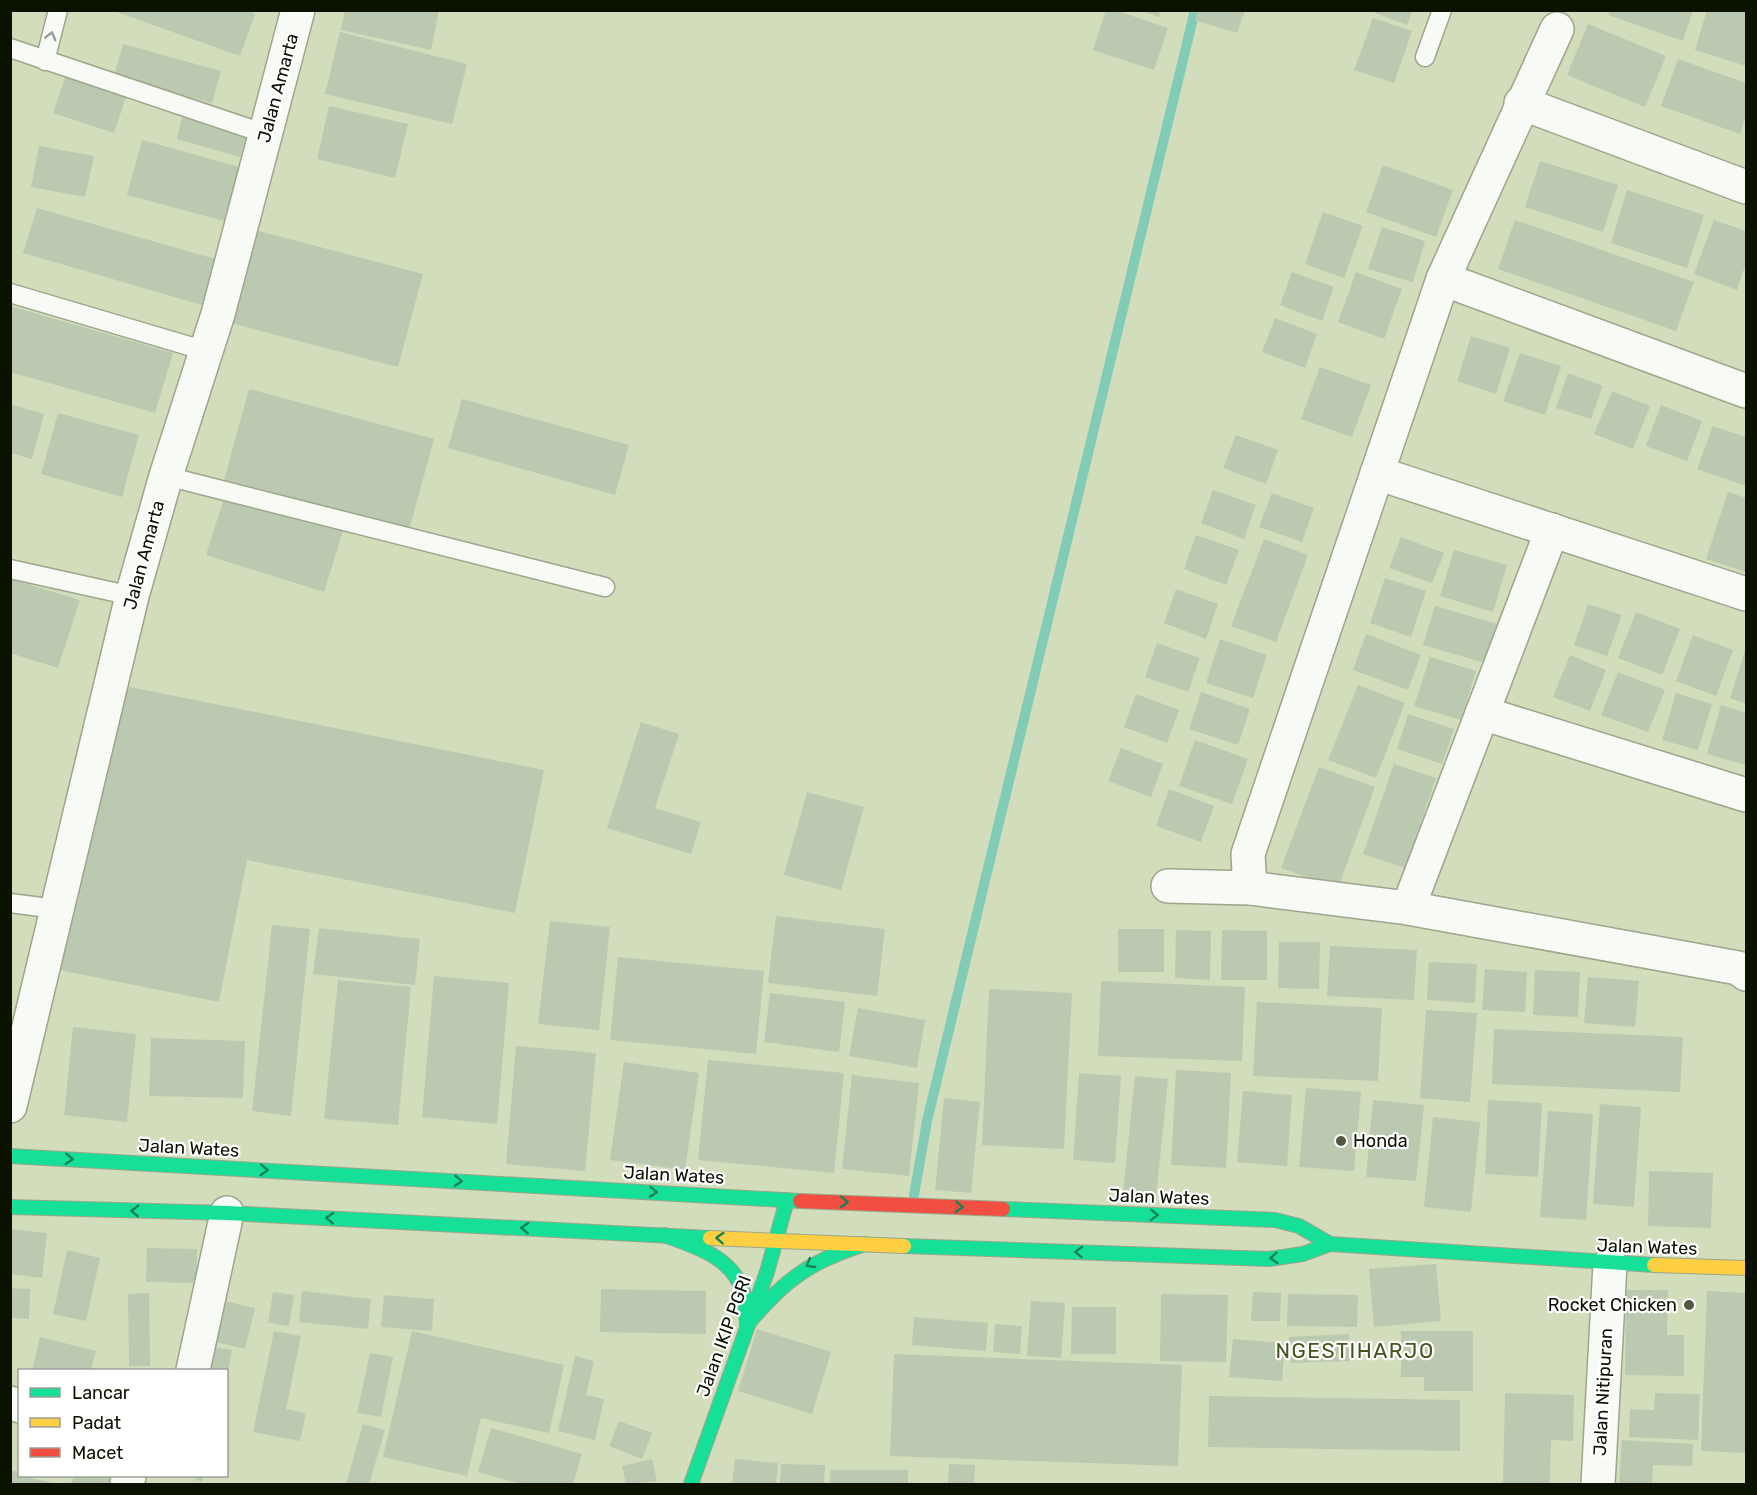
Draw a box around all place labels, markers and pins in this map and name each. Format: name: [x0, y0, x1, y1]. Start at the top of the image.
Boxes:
place label: Honda: [1353, 1130, 1408, 1152]
marker: Honda: [1334, 1134, 1348, 1148]
place label: Rocket Chicken: [1548, 1294, 1677, 1316]
marker: Rocket Chicken: [1682, 1298, 1696, 1312]

